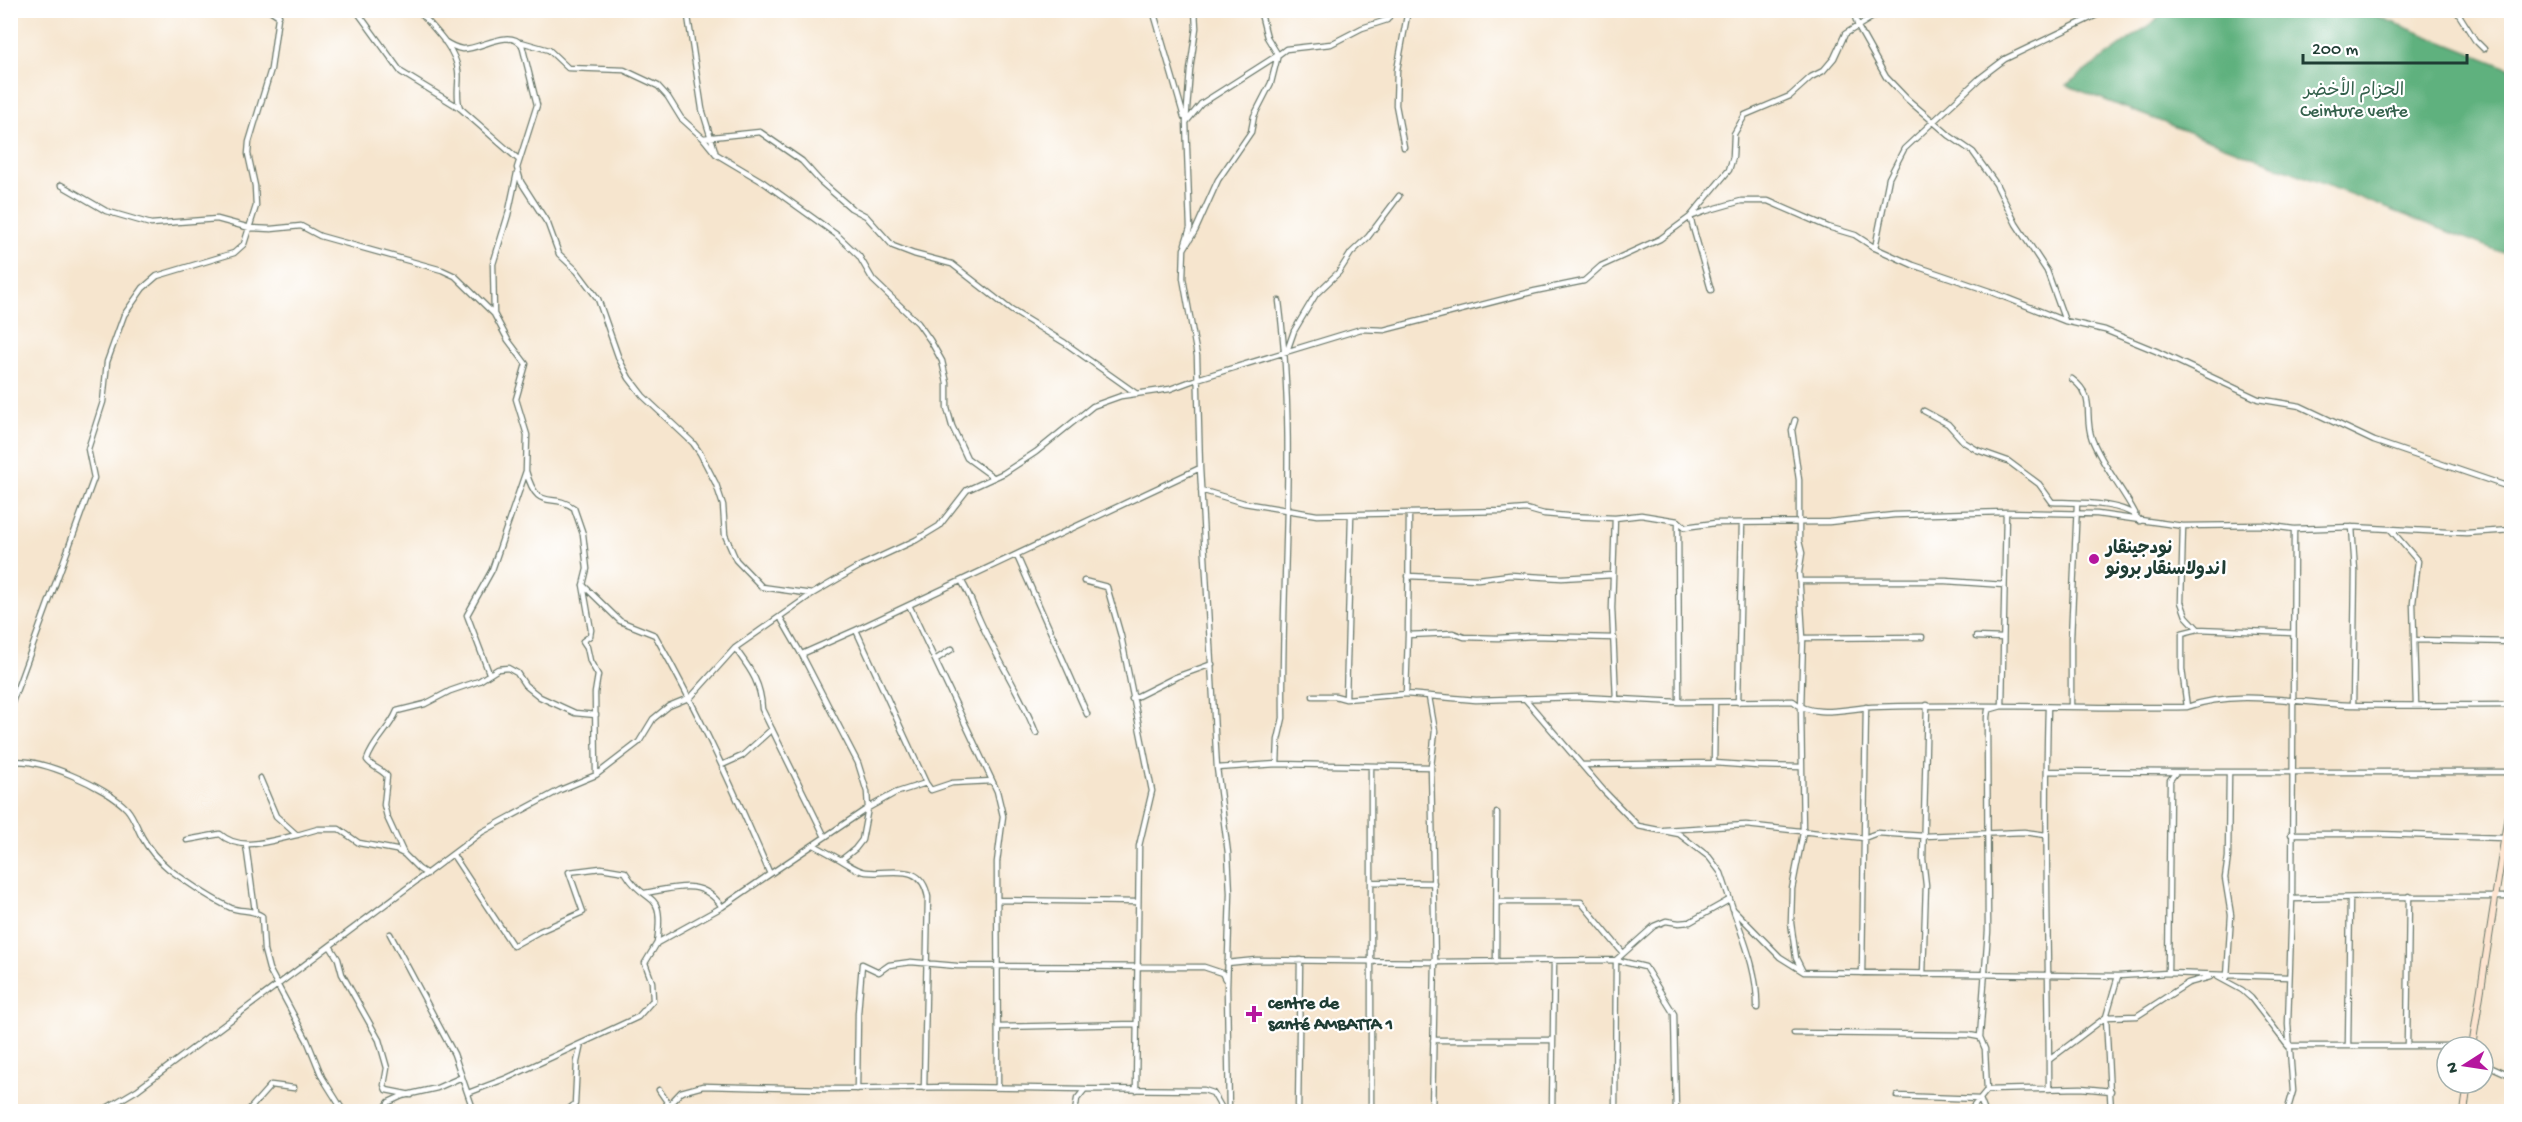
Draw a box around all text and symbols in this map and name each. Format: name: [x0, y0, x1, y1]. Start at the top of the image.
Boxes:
scale bar: [2303, 27, 2466, 65]
text: 200 m: [2312, 40, 2359, 61]
park label: الحزام الأخضر Ceinture verte: [2300, 77, 2408, 123]
place label: نودجينقار اندولاسنقار برونو: [2104, 539, 2226, 581]
marker: نودجينقار اندولاسنقار برونو: [2087, 552, 2101, 566]
place label: centre de santé AMBATTA 1: [1268, 994, 1393, 1036]
marker: centre de santé AMBATTA 1: [1245, 1005, 1263, 1023]
north arrow: [2435, 1035, 2495, 1095]
text: N: [2443, 1060, 2464, 1074]

